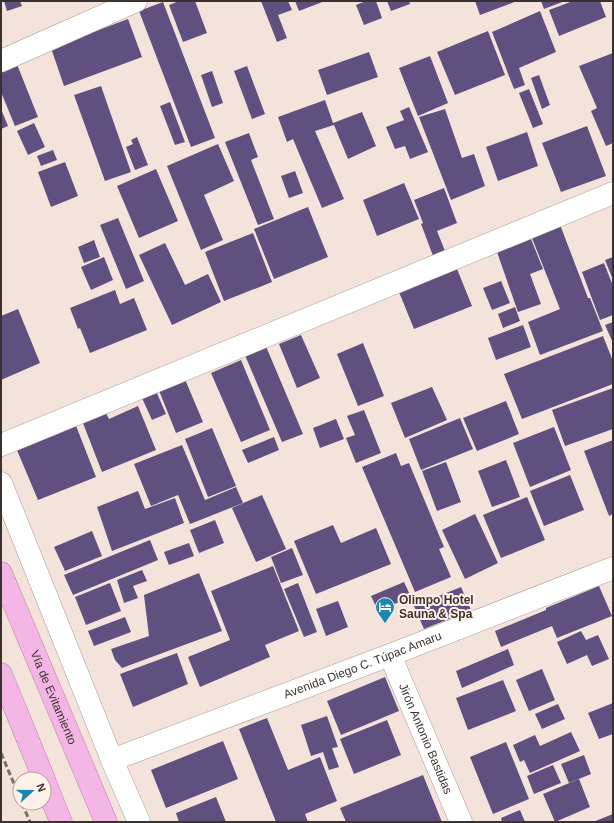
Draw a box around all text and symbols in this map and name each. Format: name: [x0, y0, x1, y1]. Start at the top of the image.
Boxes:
place label: Olimpo Hotel Sauna & Spa: [399, 593, 474, 621]
hotel icon: Olimpo Hotel Sauna & Spa: [374, 596, 396, 624]
street label: Avenida Diego C. Túpac Amaru: [282, 629, 444, 702]
street label: Vía de Evitamiento: [27, 648, 80, 747]
street label: Jirón Antonio Bastidas: [396, 681, 455, 796]
north arrow: [12, 771, 52, 811]
text: N: [34, 782, 48, 793]

